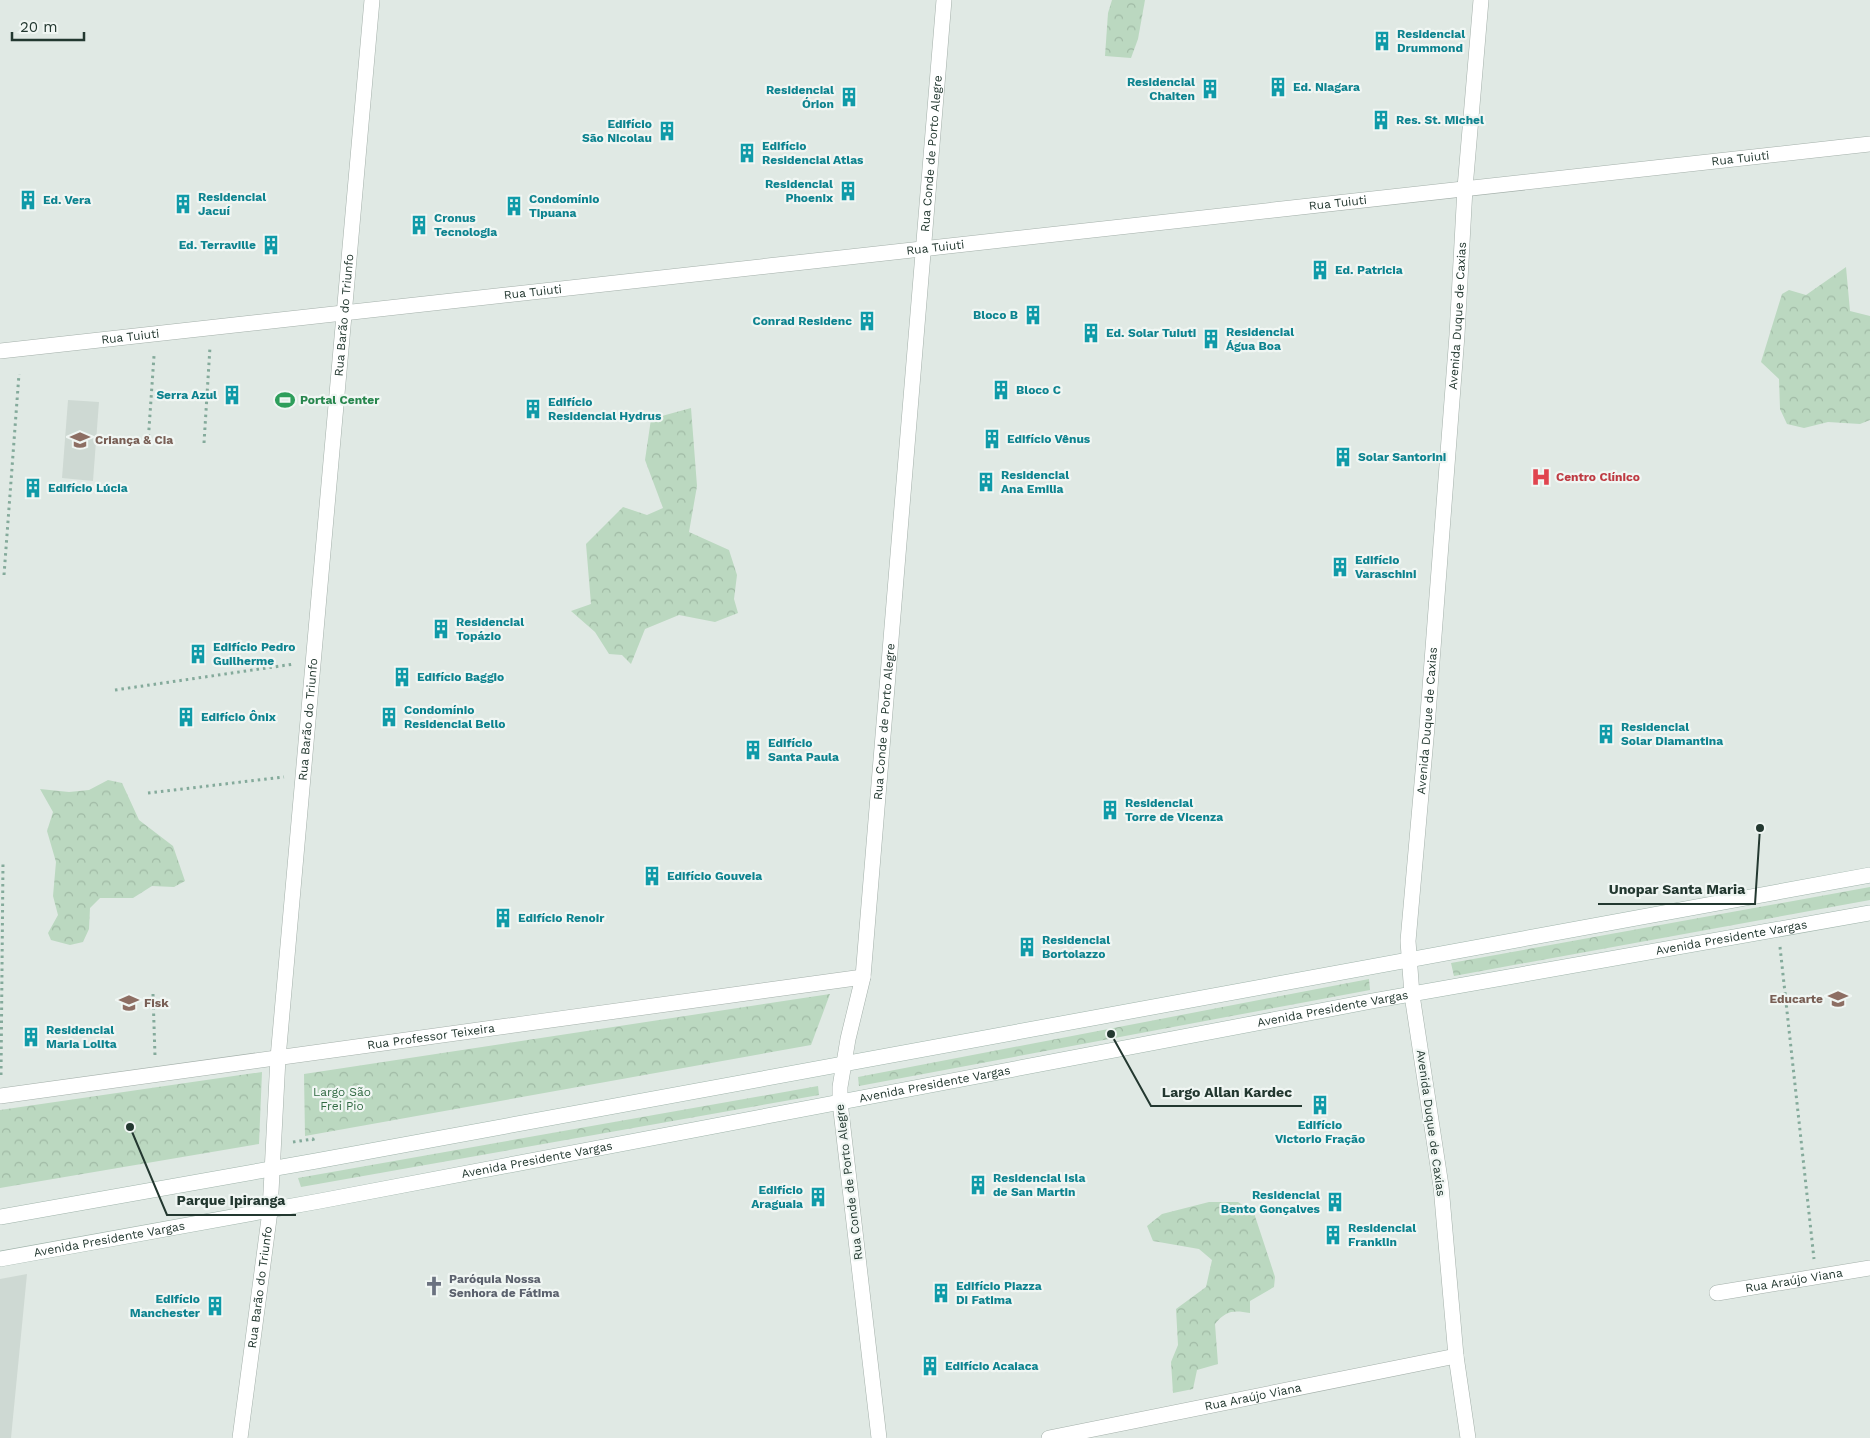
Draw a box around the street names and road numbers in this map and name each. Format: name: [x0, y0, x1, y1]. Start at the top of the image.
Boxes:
street label: Rua Conde de Porto Alegre: [918, 75, 945, 232]
street label: Rua Tuiuti: [1711, 148, 1770, 169]
street label: Rua Tuiuti: [1308, 193, 1368, 213]
street label: Rua Tuiuti: [906, 237, 965, 258]
street label: Avenida Duque de Caxias: [1446, 242, 1469, 390]
street label: Rua Barão do Triunfo: [332, 253, 356, 377]
street label: Rua Tuiuti: [503, 282, 562, 302]
street label: Rua Tuiuti: [100, 326, 160, 347]
street label: Rua Conde de Porto Alegre: [871, 643, 898, 801]
street label: Avenida Duque de Caxias: [1414, 646, 1440, 795]
street label: Rua Barão do Triunfo: [296, 658, 320, 781]
street label: Avenida Presidente Vargas: [1655, 917, 1808, 958]
street label: Avenida Presidente Vargas: [1256, 988, 1409, 1030]
street label: Rua Professor Teixeira: [366, 1021, 496, 1052]
street label: Avenida Duque de Caxias: [1414, 1049, 1448, 1197]
street label: Avenida Presidente Vargas: [858, 1063, 1011, 1105]
street label: Rua Conde de Porto Alegre: [832, 1103, 866, 1261]
street label: Avenida Presidente Vargas: [460, 1139, 614, 1181]
street label: Avenida Presidente Vargas: [32, 1219, 186, 1260]
street label: Rua Barão do Triunfo: [245, 1225, 275, 1349]
street label: Rua Araújo Viana: [1744, 1266, 1844, 1295]
street label: Rua Araújo Viana: [1203, 1380, 1303, 1413]

